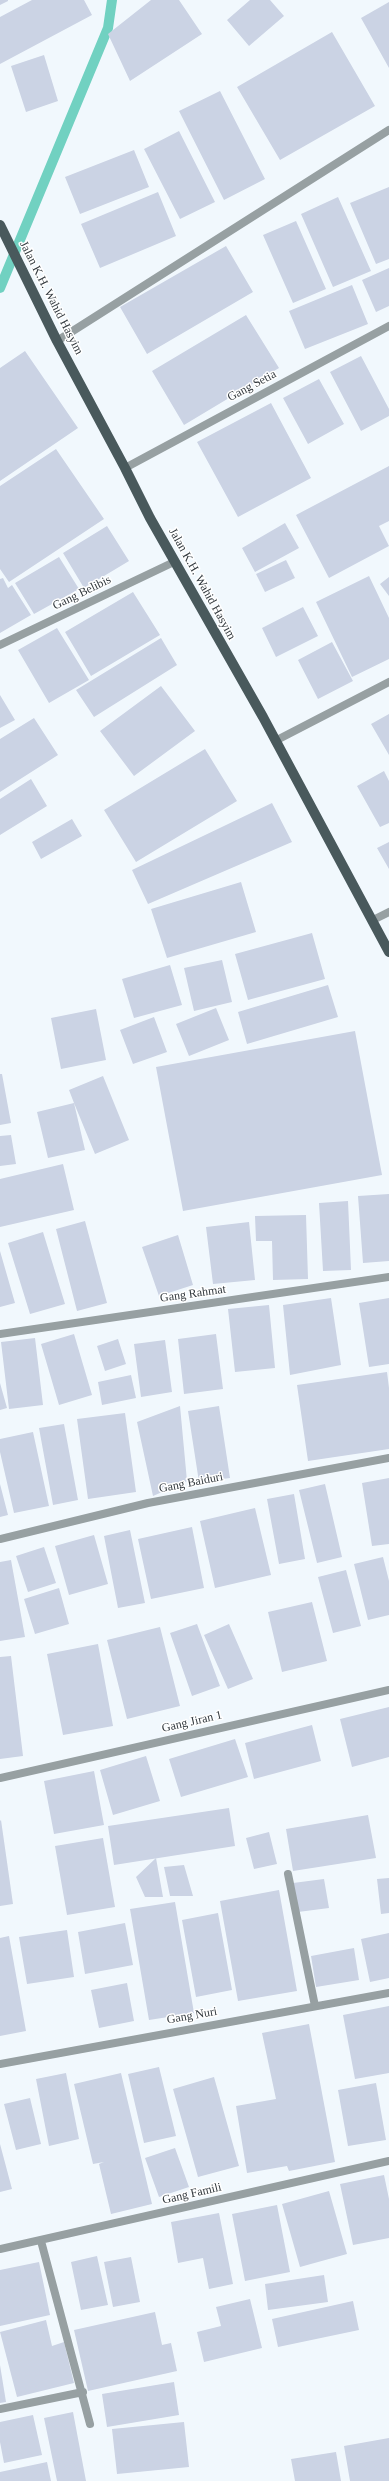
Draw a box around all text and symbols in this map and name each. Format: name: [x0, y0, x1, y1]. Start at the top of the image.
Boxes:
street label: Jalan K.H. Wahid Hasyim: [16, 239, 86, 357]
street label: Gang Setia: [225, 367, 279, 405]
street label: Jalan K.H. Wahid Hasyim: [165, 526, 239, 642]
street label: Gang Belibis: [51, 573, 113, 613]
street label: Gang Rahmat: [159, 1282, 227, 1306]
street label: Gang Baiduri: [158, 1470, 224, 1496]
street label: Gang Jiran 1: [161, 1708, 223, 1736]
street label: Gang Nuri: [166, 2004, 218, 2028]
street label: Gang Famili: [161, 2180, 223, 2208]

